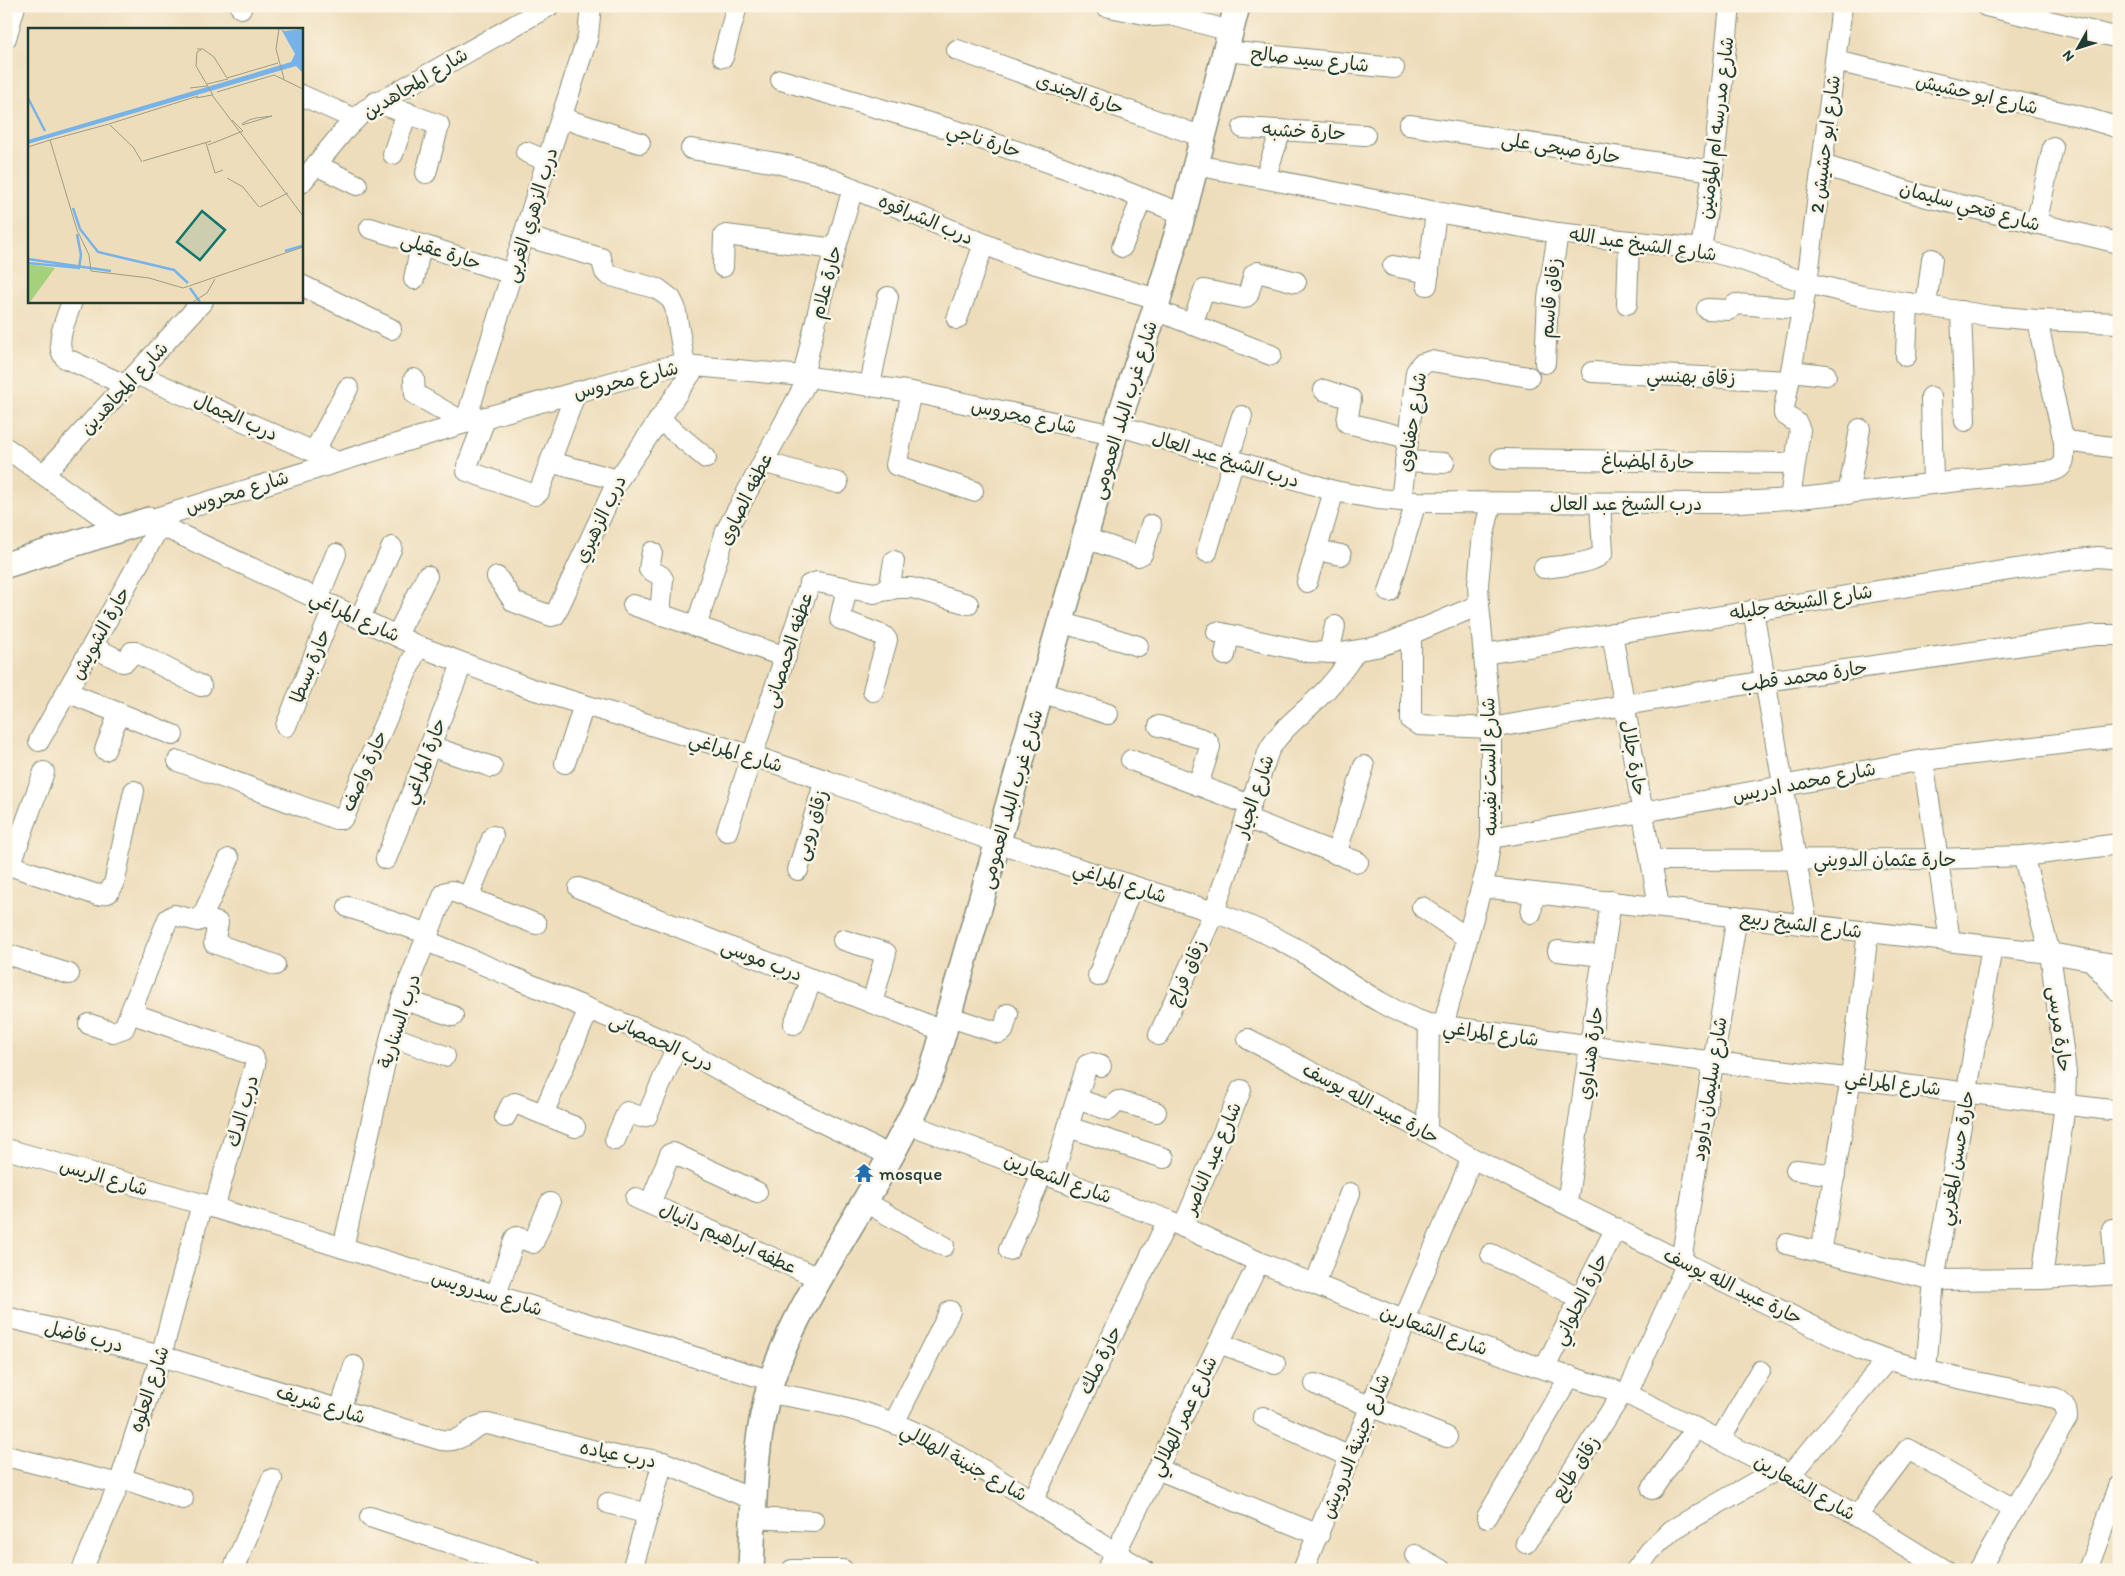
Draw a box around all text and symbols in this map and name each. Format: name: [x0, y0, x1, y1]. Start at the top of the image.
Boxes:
north arrow: [2052, 22, 2102, 72]
inset map: [28, 28, 302, 302]
street label: شارع مدرسه ام المؤمنين: [1693, 35, 1742, 221]
street label: شارع سيد صالح: [1249, 41, 1370, 79]
street label: شارع المجاهدين: [358, 43, 473, 125]
text: N: [2059, 47, 2078, 65]
street label: حارة الجندى: [1033, 68, 1127, 120]
street label: شارع ابو حشيش: [1913, 69, 2040, 121]
street label: شارع ابو حشيش 2: [1805, 74, 1847, 215]
street label: حارة ناجي: [943, 117, 1024, 167]
street label: حارة خشبه: [1262, 117, 1346, 145]
street label: حارة صبحى على: [1500, 127, 1622, 170]
street label: درب الزهري الغربى: [500, 145, 565, 286]
street label: شارع فتحي سليمان: [1896, 176, 2043, 241]
street label: درب الشراقوه: [875, 189, 977, 250]
street label: شارع الشيخ عبد الله: [1568, 222, 1718, 268]
street label: حارة عقيلى: [398, 227, 484, 276]
street label: حارة علام: [805, 243, 850, 322]
street label: زقاق قاسم: [1534, 257, 1569, 340]
street label: شارع غرب البلد العمومى: [1086, 318, 1164, 503]
street label: شارع المجاهدين: [75, 337, 174, 441]
street label: شارع محروس: [571, 356, 681, 406]
street label: زقاق بهنسي: [1646, 363, 1736, 394]
street label: شارع حفناوى: [1393, 371, 1433, 474]
street label: درب الجمال: [191, 388, 281, 446]
street label: شارع محروس: [969, 394, 1079, 440]
street label: درب الشيخ عبد العال: [1149, 426, 1302, 493]
street label: عطفه الصاوى: [713, 449, 777, 549]
street label: حارة المضباغ: [1601, 449, 1695, 475]
street label: شارع محروس: [182, 465, 292, 521]
street label: درب الزهيري: [569, 471, 634, 568]
street label: درب الشيخ عبد العال: [1550, 492, 1702, 516]
street label: شارع الشيخه جليله: [1728, 579, 1874, 627]
street label: حارة الشويش: [65, 583, 136, 684]
street label: شارع المراغي: [304, 585, 404, 651]
street label: عطفه الحمصانى: [759, 589, 817, 711]
street label: حارة بسطا: [285, 626, 335, 706]
street label: حارة محمد قطب: [1739, 656, 1869, 696]
street label: شارع الست نفيسه: [1476, 697, 1504, 837]
street label: شارع غرب البلد العمومى: [974, 707, 1050, 892]
street label: حارة المراغي: [397, 715, 456, 809]
street label: حارة جلال: [1616, 718, 1652, 798]
street label: حارة واصف: [336, 727, 392, 815]
street label: شارع المراغي: [685, 727, 786, 782]
street label: شارع الجيار: [1228, 752, 1281, 843]
street label: شارع محمد ادريس: [1730, 757, 1878, 809]
street label: زقاق روبى: [789, 787, 834, 864]
street label: حارة عثمان الدويني: [1814, 848, 1956, 876]
street label: شارع المراغي: [1069, 856, 1169, 913]
street label: شارع الشيخ ربيع: [1738, 905, 1863, 945]
street label: درب موسى: [718, 934, 806, 987]
street label: زقاق فراج: [1161, 936, 1212, 1010]
street label: درب السنارية: [373, 971, 425, 1071]
street label: حارة مرسى: [2042, 985, 2077, 1073]
street label: حارة هنداوي: [1572, 1005, 1611, 1102]
street label: درب الحمصانى: [606, 1008, 718, 1076]
street label: شارع المراغي: [1441, 1015, 1540, 1056]
street label: شارع سليمان داوود: [1686, 1015, 1734, 1163]
street label: حارة عبيد الله يوسف: [1299, 1057, 1443, 1149]
street label: شارع المراغي: [1843, 1066, 1942, 1105]
street label: درب الدك: [221, 1072, 263, 1150]
street label: حارة حسن المغربي: [1933, 1089, 1984, 1228]
street label: شارع عبد الناصر: [1177, 1098, 1248, 1220]
street label: شارع الشعارين: [1000, 1148, 1115, 1210]
street label: شارع الريس: [56, 1153, 151, 1203]
temple icon: mosque: [853, 1162, 875, 1184]
place label: mosque: [879, 1162, 942, 1185]
street label: عطفه ابراهيم دانيال: [655, 1197, 800, 1281]
street label: حارة عبيد الله يوسف: [1660, 1242, 1806, 1330]
street label: حارة الحلواني: [1547, 1249, 1617, 1351]
street label: شارع سدرويس: [428, 1265, 545, 1323]
street label: شارع الشعارين: [1376, 1300, 1491, 1362]
street label: درب فاضل: [42, 1315, 126, 1357]
street label: حارة ملك: [1074, 1322, 1126, 1398]
street label: شارع العلوه: [124, 1343, 176, 1436]
street label: شارع عمر الهلالي: [1144, 1352, 1227, 1482]
street label: شارع جنينة الدرويش: [1315, 1370, 1396, 1523]
street label: شارع شريف: [273, 1380, 368, 1430]
street label: شارع جنينة الهلالي: [894, 1418, 1031, 1511]
street label: زقاق طايع: [1546, 1431, 1606, 1506]
street label: درب عياده: [578, 1435, 658, 1473]
street label: شارع الشعارين: [1749, 1449, 1860, 1527]

